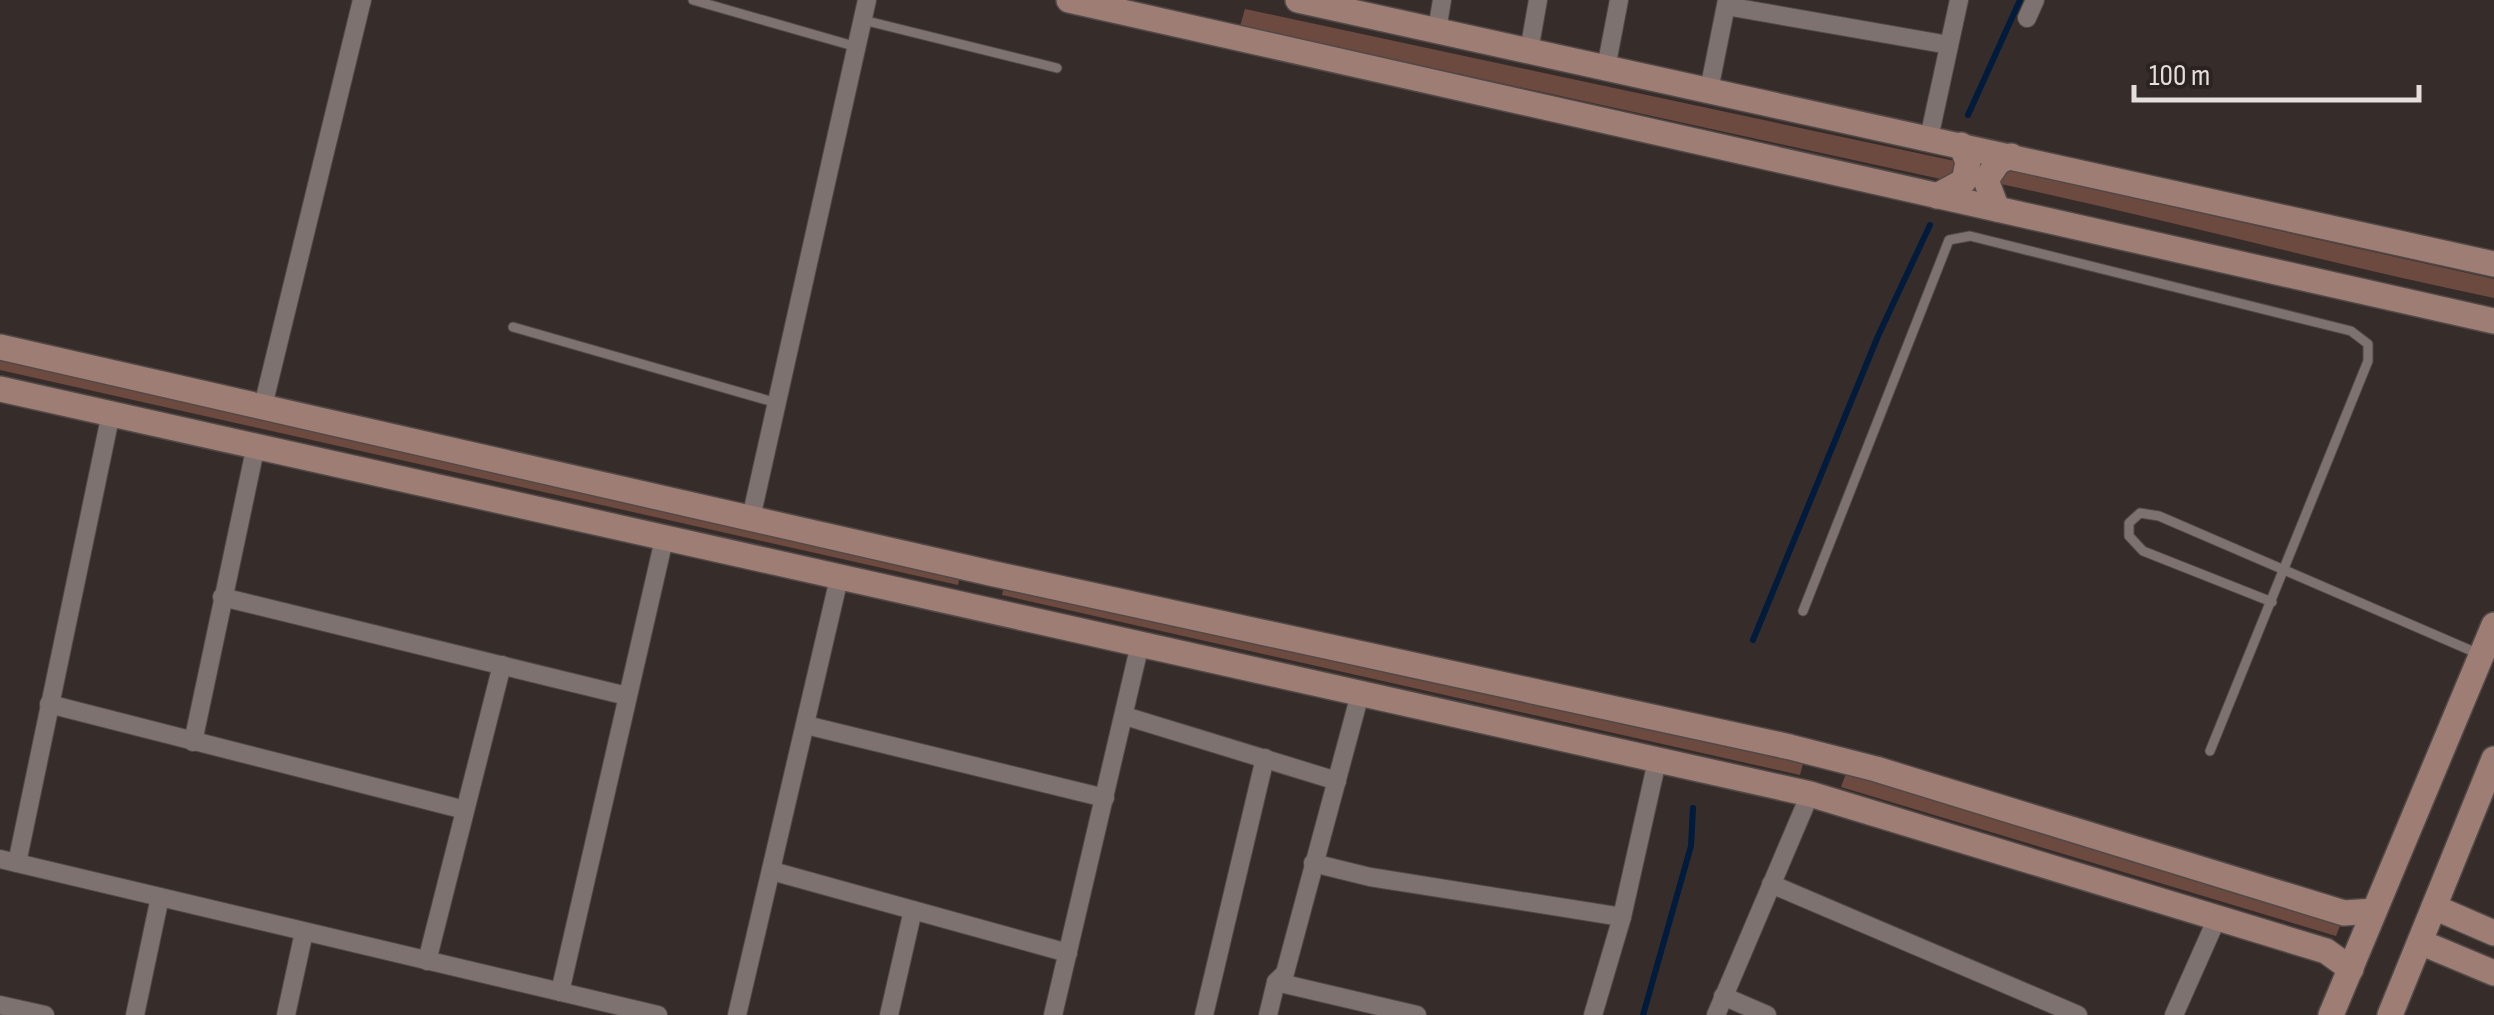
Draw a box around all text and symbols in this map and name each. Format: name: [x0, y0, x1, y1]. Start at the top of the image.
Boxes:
scale bar: [2134, 40, 2419, 102]
text: 100 m: [2149, 58, 2210, 94]

